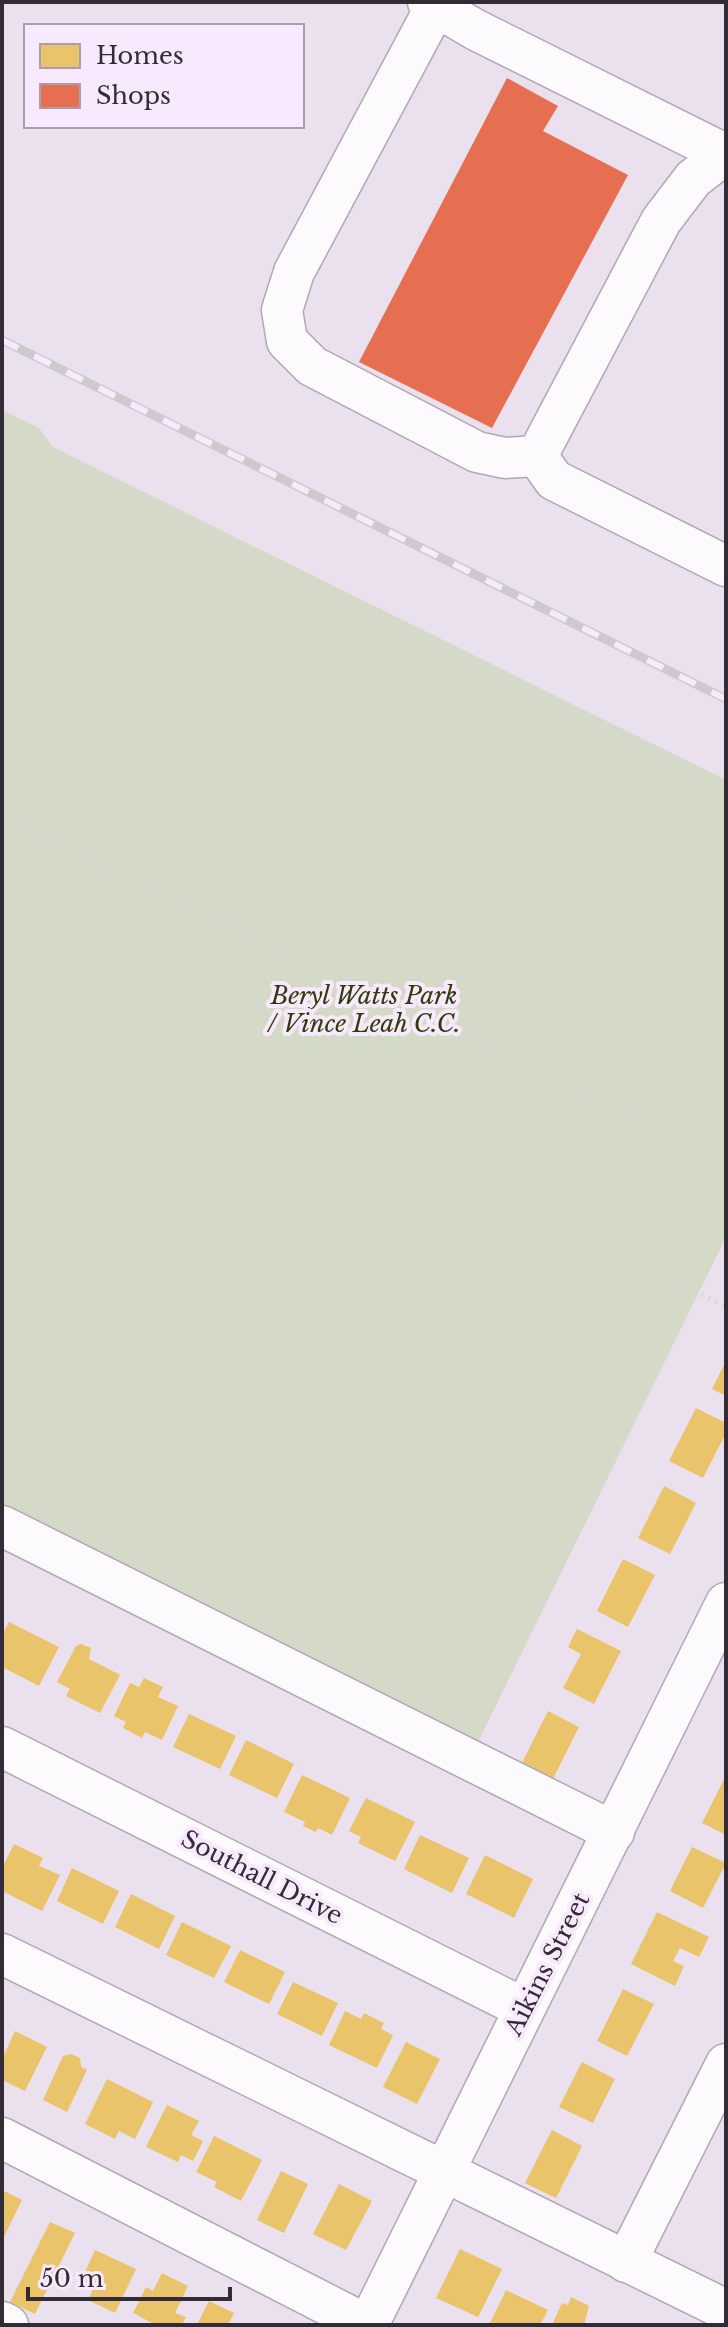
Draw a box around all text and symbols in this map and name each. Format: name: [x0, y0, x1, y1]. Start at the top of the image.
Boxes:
legend: [24, 24, 304, 128]
text: Homes: [96, 41, 184, 70]
text: Shops: [96, 81, 171, 110]
park label: Beryl Watts Park / Vince Leah C.C.: [267, 981, 460, 1038]
street label: Southall Drive: [176, 1824, 348, 1930]
street label: Aikins Street: [498, 1888, 595, 2041]
scale bar: [28, 2251, 230, 2301]
text: 50 m: [40, 2264, 104, 2293]

